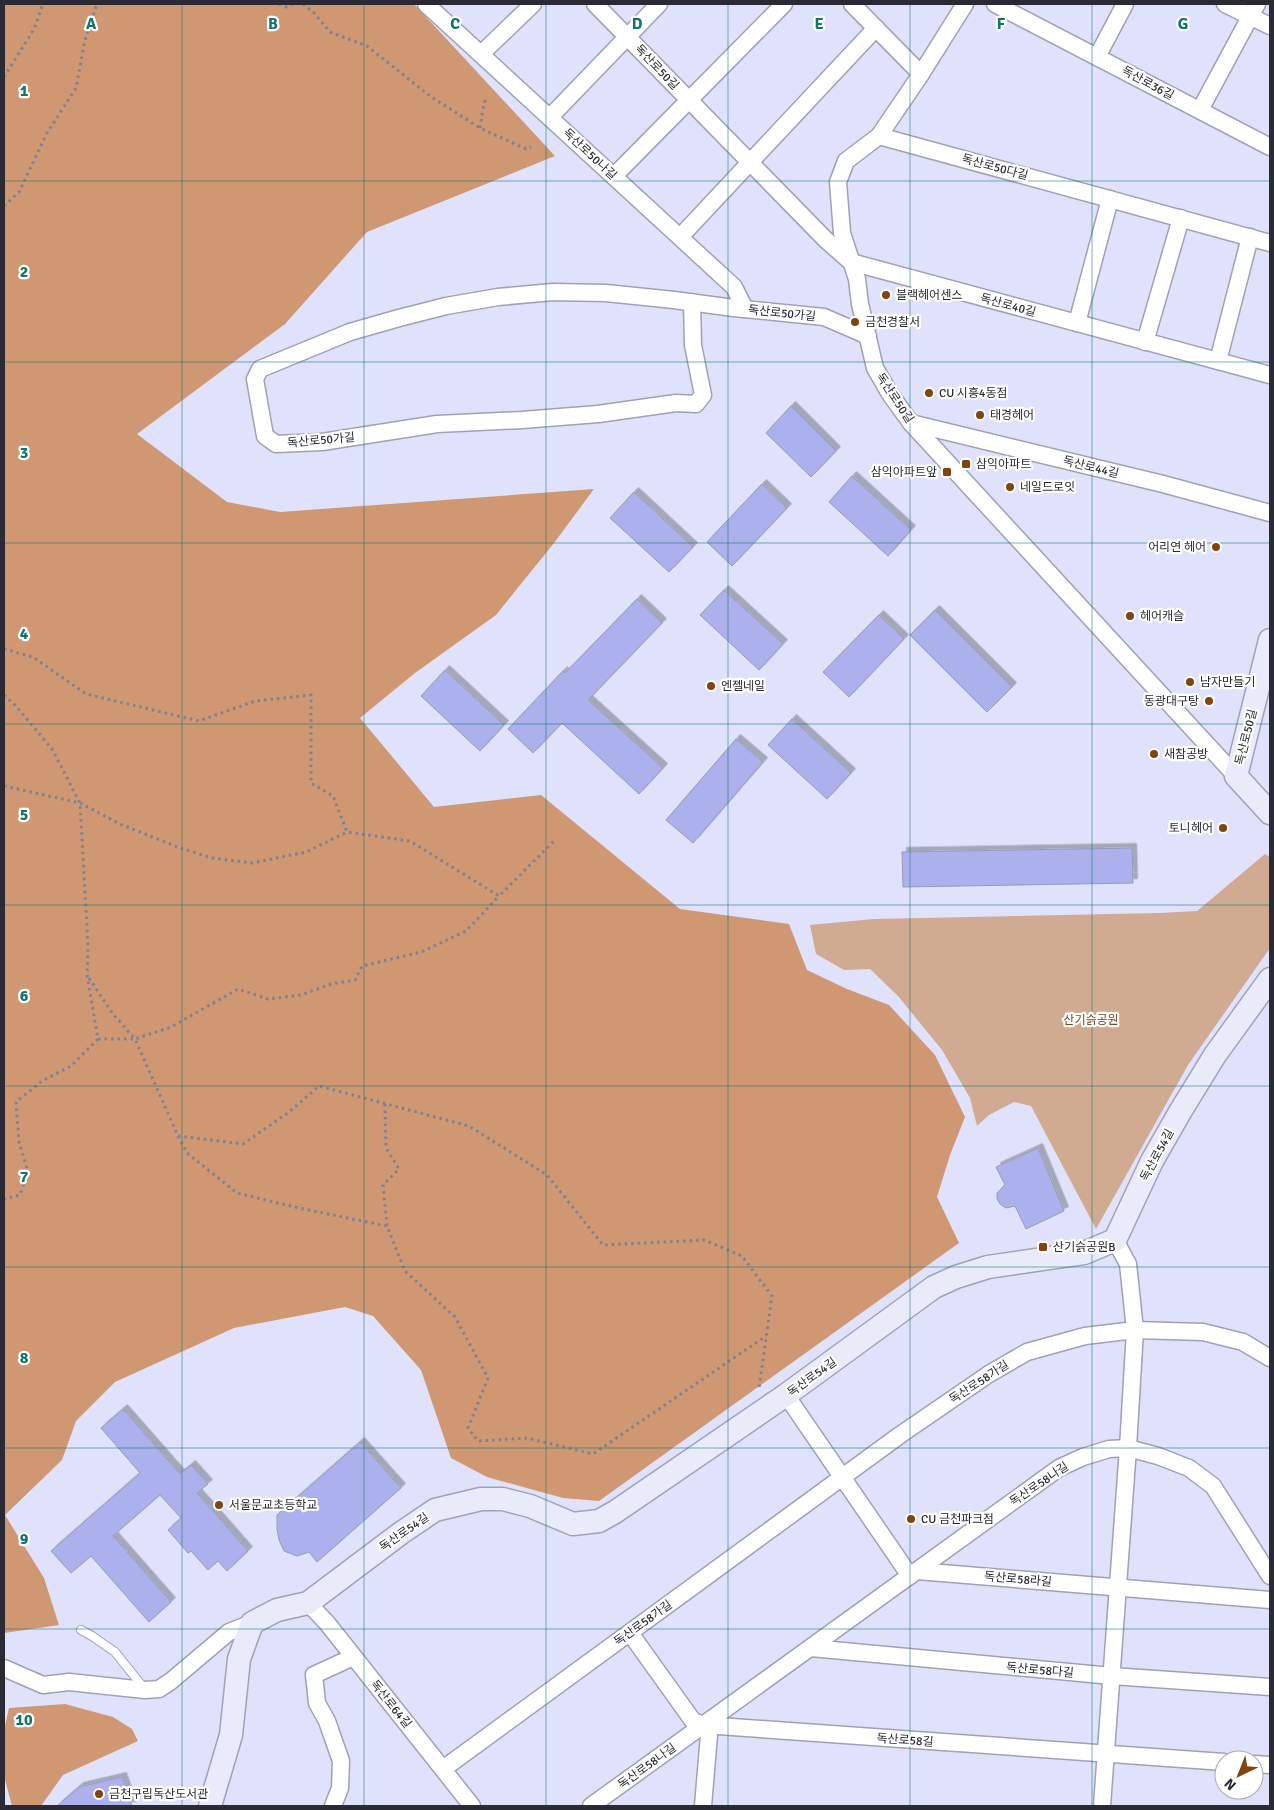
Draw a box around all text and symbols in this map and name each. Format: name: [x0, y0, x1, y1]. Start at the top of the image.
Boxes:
text: A: [86, 14, 97, 34]
text: B: [268, 14, 278, 34]
text: C: [450, 14, 460, 34]
text: D: [632, 14, 643, 34]
text: E: [814, 14, 824, 34]
text: F: [997, 14, 1006, 34]
text: G: [1178, 14, 1188, 34]
street label: 독산로50길: [631, 42, 682, 93]
street label: 독산로36길: [1119, 63, 1177, 103]
text: 1: [20, 81, 29, 101]
street label: 독산로50나길: [560, 126, 620, 183]
street label: 독산로50다길: [960, 151, 1030, 184]
text: 2: [20, 262, 28, 282]
place label: 블랙헤어센스: [896, 288, 962, 303]
marker: 블랙헤어센스: [880, 289, 892, 301]
street label: 독산로40길: [978, 291, 1037, 320]
street label: 독산로50가길: [747, 302, 817, 325]
place label: 금천경찰서: [865, 315, 920, 330]
marker: 금천경찰서: [849, 316, 861, 328]
street label: 독산로50길: [872, 370, 917, 426]
place label: CU 시흥4동점: [939, 386, 1008, 401]
marker: CU 시흥4동점: [923, 387, 935, 399]
place label: 태경헤어: [990, 408, 1034, 423]
marker: 태경헤어: [974, 409, 986, 421]
street label: 독산로50가길: [286, 430, 356, 451]
text: 3: [20, 443, 28, 463]
street label: 독산로44길: [1061, 453, 1120, 482]
place label: 삼익아파트: [976, 457, 1031, 472]
marker: 삼익아파트: [960, 458, 972, 470]
place label: 삼익아파트앞: [871, 465, 937, 480]
marker: 삼익아파트앞: [941, 466, 953, 478]
place label: 네일드로잇: [1020, 480, 1075, 495]
marker: 네일드로잇: [1004, 481, 1016, 493]
place label: 어리연 헤어: [1148, 540, 1206, 555]
marker: 어리연 헤어: [1210, 541, 1222, 553]
place label: 헤어캐슬: [1140, 609, 1184, 624]
marker: 헤어캐슬: [1124, 610, 1136, 622]
text: 4: [20, 624, 29, 644]
place label: 남자만들기: [1200, 675, 1255, 690]
marker: 남자만들기: [1184, 676, 1196, 688]
place label: 엔젤네일: [721, 679, 765, 694]
marker: 엔젤네일: [705, 680, 717, 692]
place label: 동광대구탕: [1144, 694, 1199, 709]
marker: 동광대구탕: [1203, 695, 1215, 707]
street label: 독산로50길: [1232, 708, 1261, 767]
place label: 새참공방: [1164, 747, 1208, 762]
marker: 새참공방: [1148, 748, 1160, 760]
text: 5: [20, 805, 28, 825]
place label: 토니헤어: [1169, 821, 1213, 836]
marker: 토니헤어: [1217, 822, 1229, 834]
text: 6: [20, 986, 29, 1006]
park label: 산기슭공원: [1063, 1013, 1119, 1028]
street label: 독산로54길: [1137, 1126, 1177, 1184]
text: 7: [20, 1167, 29, 1187]
place label: 산기슭공원B: [1053, 1240, 1115, 1255]
marker: 산기슭공원B: [1037, 1241, 1049, 1253]
text: 8: [20, 1348, 29, 1368]
street label: 독산로54길: [785, 1355, 840, 1400]
street label: 독산로58가길: [947, 1358, 1012, 1407]
street label: 독산로58나길: [1007, 1459, 1072, 1510]
place label: 서울문교초등학교: [229, 1498, 317, 1513]
marker: 서울문교초등학교: [213, 1499, 225, 1511]
street label: 독산로54길: [377, 1510, 432, 1555]
place label: CU 금천파크점: [921, 1512, 994, 1527]
marker: CU 금천파크점: [905, 1513, 917, 1525]
text: 9: [20, 1529, 29, 1549]
street label: 독산로58라길: [983, 1569, 1053, 1590]
street label: 독산로58가길: [611, 1597, 675, 1650]
street label: 독산로58다길: [1005, 1660, 1075, 1681]
street label: 독산로64길: [367, 1677, 414, 1731]
text: 10: [15, 1710, 33, 1730]
street label: 독산로58길: [876, 1731, 934, 1750]
street label: 독산로58나길: [615, 1740, 679, 1793]
north arrow: [1214, 1750, 1264, 1800]
text: N: [1221, 1775, 1240, 1794]
place label: 금천구립독산도서관: [109, 1787, 208, 1802]
marker: 금천구립독산도서관: [93, 1788, 105, 1800]

